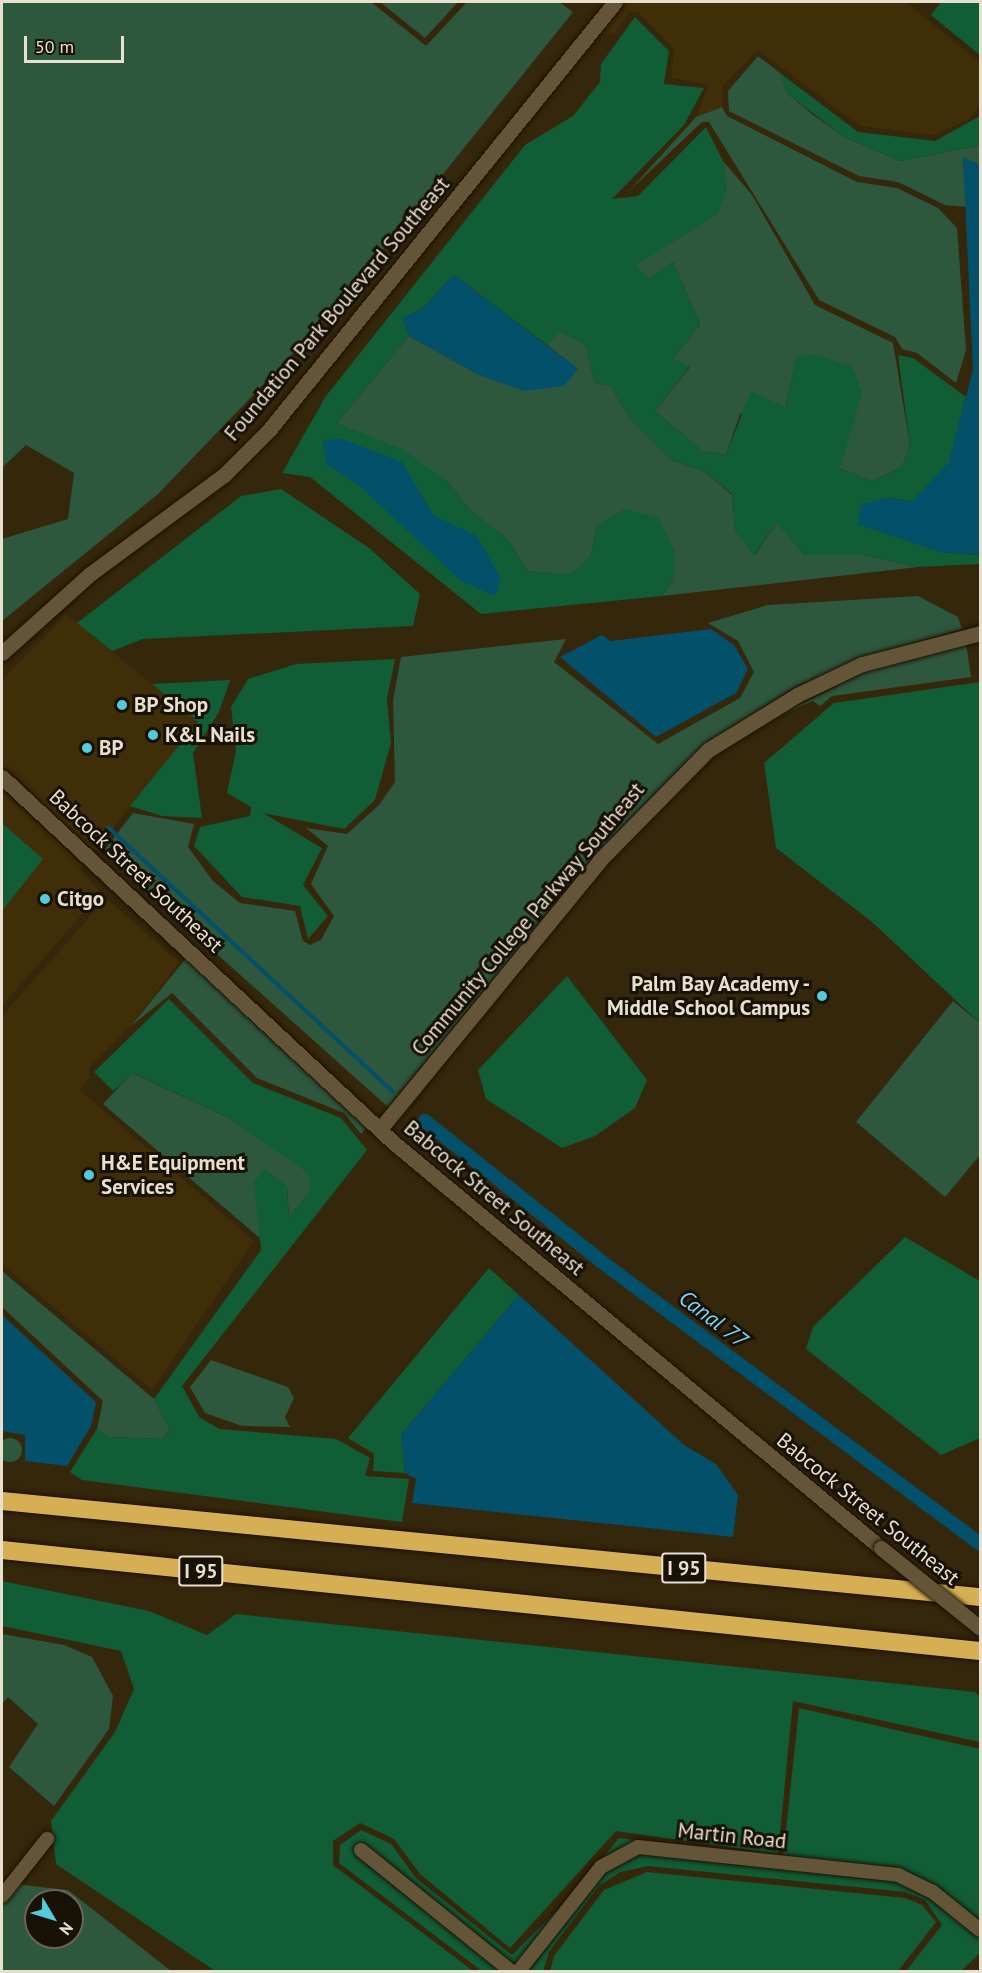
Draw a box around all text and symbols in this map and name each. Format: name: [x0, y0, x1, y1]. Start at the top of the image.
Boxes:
scale bar: [27, 24, 128, 62]
text: 50 m: [35, 35, 74, 58]
street label: Foundation Park Boulevard Southeast: [219, 172, 455, 446]
place label: BP Shop: [134, 692, 209, 718]
marker: BP Shop: [115, 698, 129, 712]
place label: K&L Nails: [165, 722, 256, 748]
marker: K&L Nails: [146, 728, 160, 742]
place label: BP: [99, 735, 123, 761]
marker: BP: [80, 741, 94, 755]
street label: Community College Parkway Southeast: [406, 777, 650, 1061]
street label: Babcock Street Southeast: [44, 784, 228, 958]
place label: Citgo: [57, 886, 104, 912]
marker: Citgo: [38, 892, 52, 906]
place label: Palm Bay Academy - Middle School Campus: [607, 971, 810, 1021]
marker: Palm Bay Academy - Middle School Campus: [815, 989, 829, 1003]
street label: Babcock Street Southeast: [399, 1115, 589, 1281]
place label: H&E Equipment Services: [101, 1150, 245, 1200]
marker: H&E Equipment Services: [82, 1168, 96, 1182]
water label: Canal 77: [674, 1285, 752, 1353]
street label: Babcock Street Southeast: [771, 1427, 965, 1591]
road number: I 95: [660, 1551, 708, 1585]
road number: I 95: [177, 1554, 225, 1588]
street label: Martin Road: [676, 1818, 788, 1854]
north arrow: [24, 1889, 84, 1949]
text: N: [55, 1919, 78, 1939]

